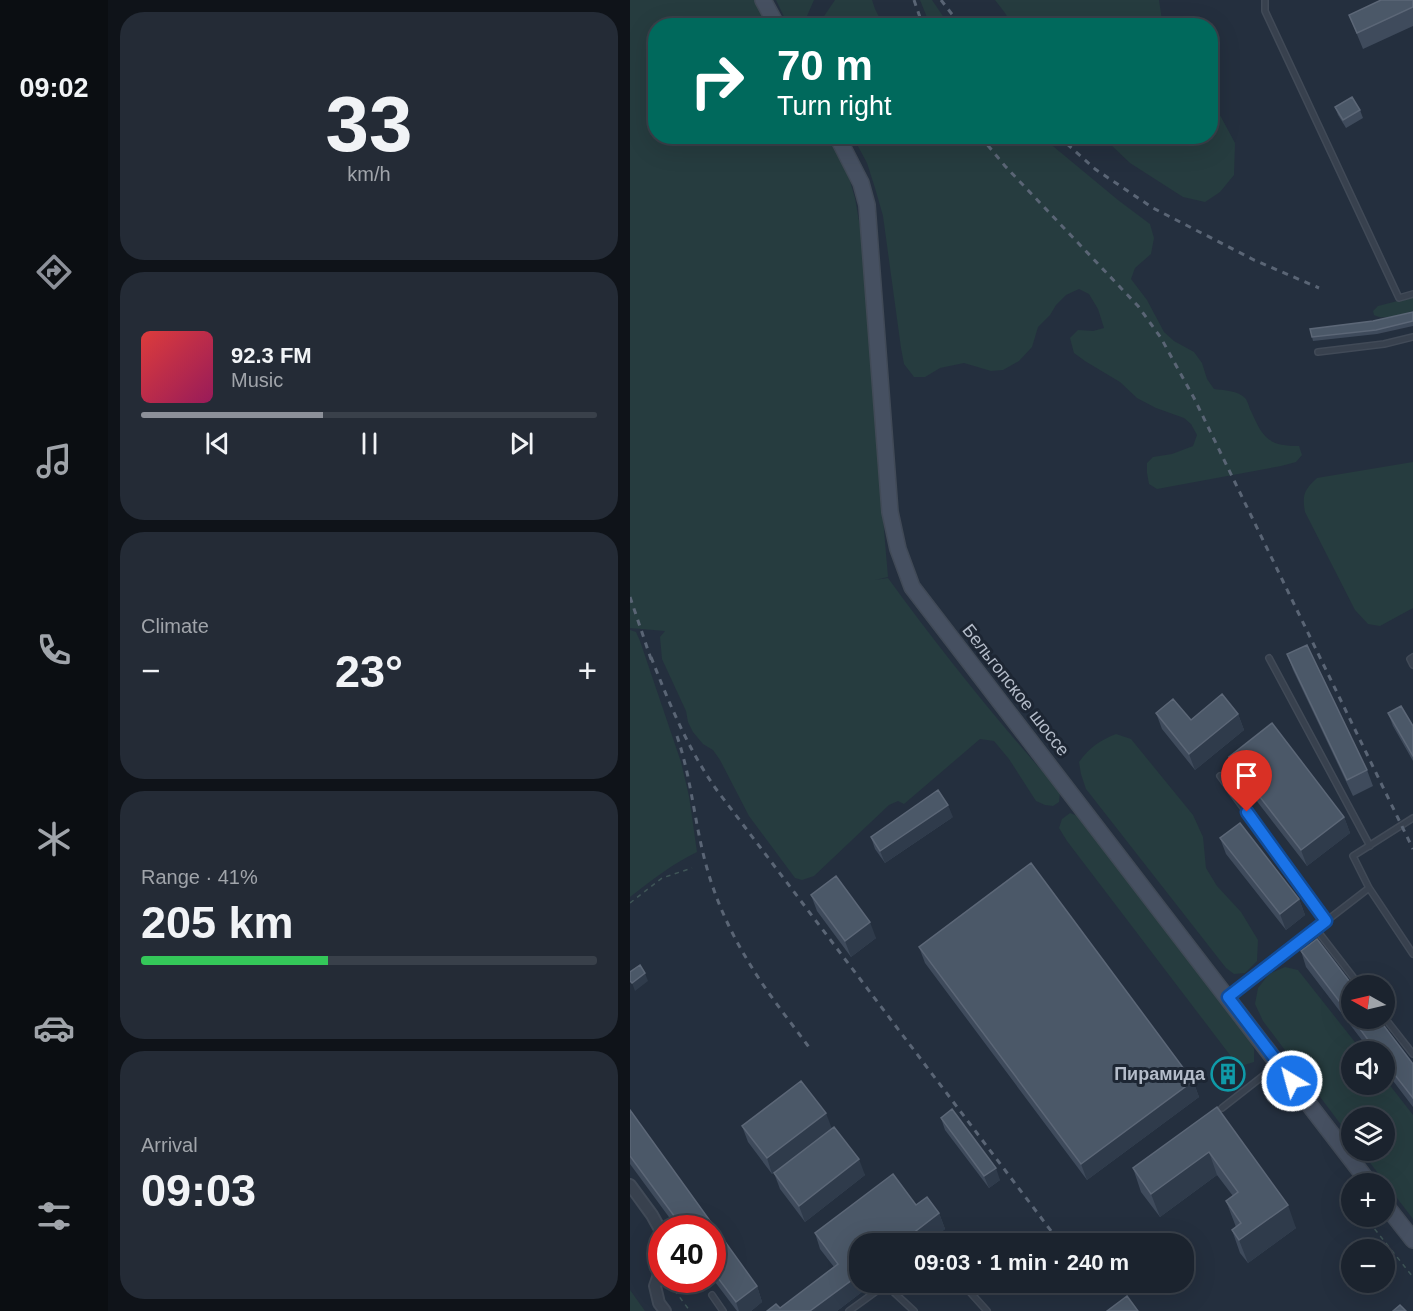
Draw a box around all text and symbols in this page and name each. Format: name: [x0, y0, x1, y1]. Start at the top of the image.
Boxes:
icon: right: [678, 42, 756, 120]
text: 70 m: [777, 42, 873, 89]
text: 09:02: [19, 73, 89, 103]
text: 33: [326, 80, 412, 168]
text: Turn right: [777, 91, 892, 121]
text: km/h: [347, 163, 391, 185]
icon: directions: [33, 251, 75, 293]
text: 92.3 FM: [231, 343, 312, 368]
text: Music: [231, 369, 283, 391]
icon: previous: [201, 427, 234, 460]
icon: pause: [353, 427, 386, 460]
icon: next: [505, 427, 538, 460]
icon: music: [33, 440, 75, 482]
text: Climate: [141, 615, 209, 637]
street label: Бельгопское шоссе: [958, 620, 1074, 760]
icon: phone: [33, 629, 75, 671]
text: 23°: [335, 646, 403, 697]
text: −: [141, 652, 160, 689]
text: +: [578, 652, 597, 689]
pin: [1221, 750, 1272, 812]
icon: arrive: [1230, 759, 1263, 792]
icon: climate: [33, 818, 75, 860]
text: Range · 41%: [141, 866, 258, 888]
text: 205 km: [141, 897, 294, 948]
north arrow: [1341, 975, 1395, 1029]
map controls: [1341, 975, 1395, 1293]
icon: car: [33, 1007, 75, 1049]
button: sound: [1341, 1041, 1395, 1095]
position arrow: [1260, 1049, 1324, 1113]
building icon: Пирамида: [1210, 1056, 1246, 1092]
place label: Пирамида: [1114, 1064, 1206, 1084]
button: layers: [1341, 1107, 1395, 1161]
text: Arrival: [141, 1134, 198, 1156]
text: 09:03: [141, 1165, 256, 1216]
button: +: [1341, 1173, 1395, 1227]
icon: filters: [33, 1195, 75, 1237]
speed limit sign: 40: [648, 1215, 726, 1293]
button: −: [1341, 1239, 1395, 1293]
text: 09:03 · 1 min · 240 m: [914, 1250, 1129, 1275]

